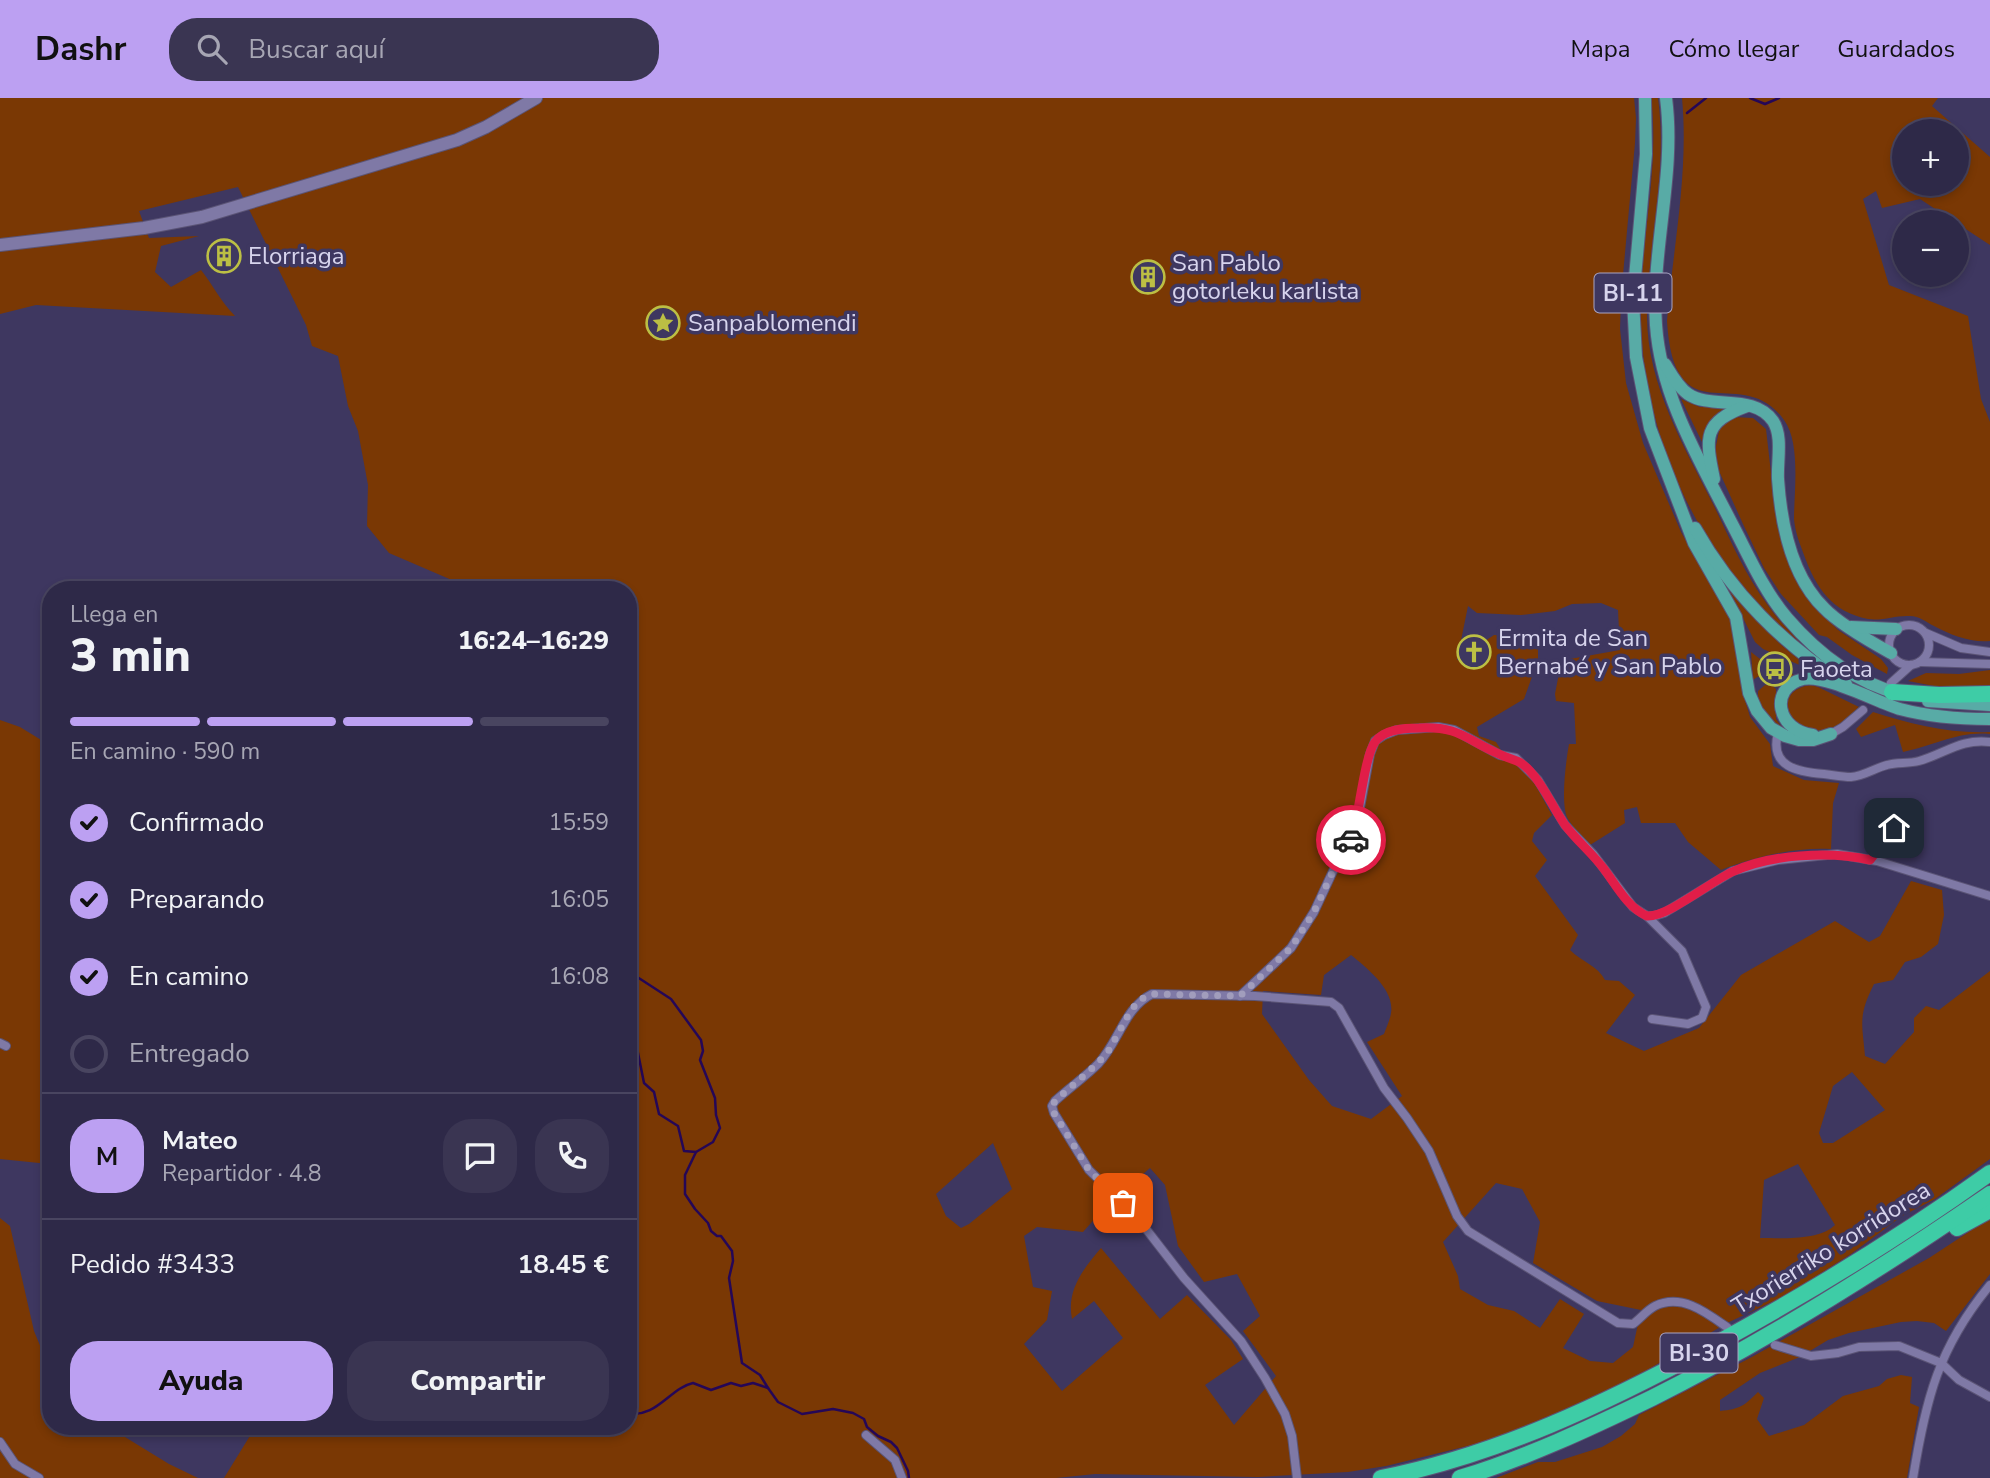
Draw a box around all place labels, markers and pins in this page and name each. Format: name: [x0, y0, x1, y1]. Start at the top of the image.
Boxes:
building icon: Elorriaga: [205, 237, 243, 275]
place label: Elorriaga: [248, 240, 345, 272]
place label: San Pablo gotorleku karlista: [1172, 247, 1359, 307]
building icon: San Pablo gotorleku karlista: [1129, 258, 1167, 296]
place icon: Sanpablomendi: [644, 304, 682, 342]
place label: Sanpablomendi: [688, 307, 857, 339]
place label: Ermita de San Bernabé y San Pablo: [1498, 622, 1722, 682]
church icon: Ermita de San Bernabé y San Pablo: [1455, 633, 1493, 671]
bus stop icon: Faoeta: [1756, 650, 1794, 688]
place label: Faoeta: [1800, 653, 1873, 685]
pin: [1864, 798, 1924, 858]
pin: [1093, 1173, 1153, 1233]

